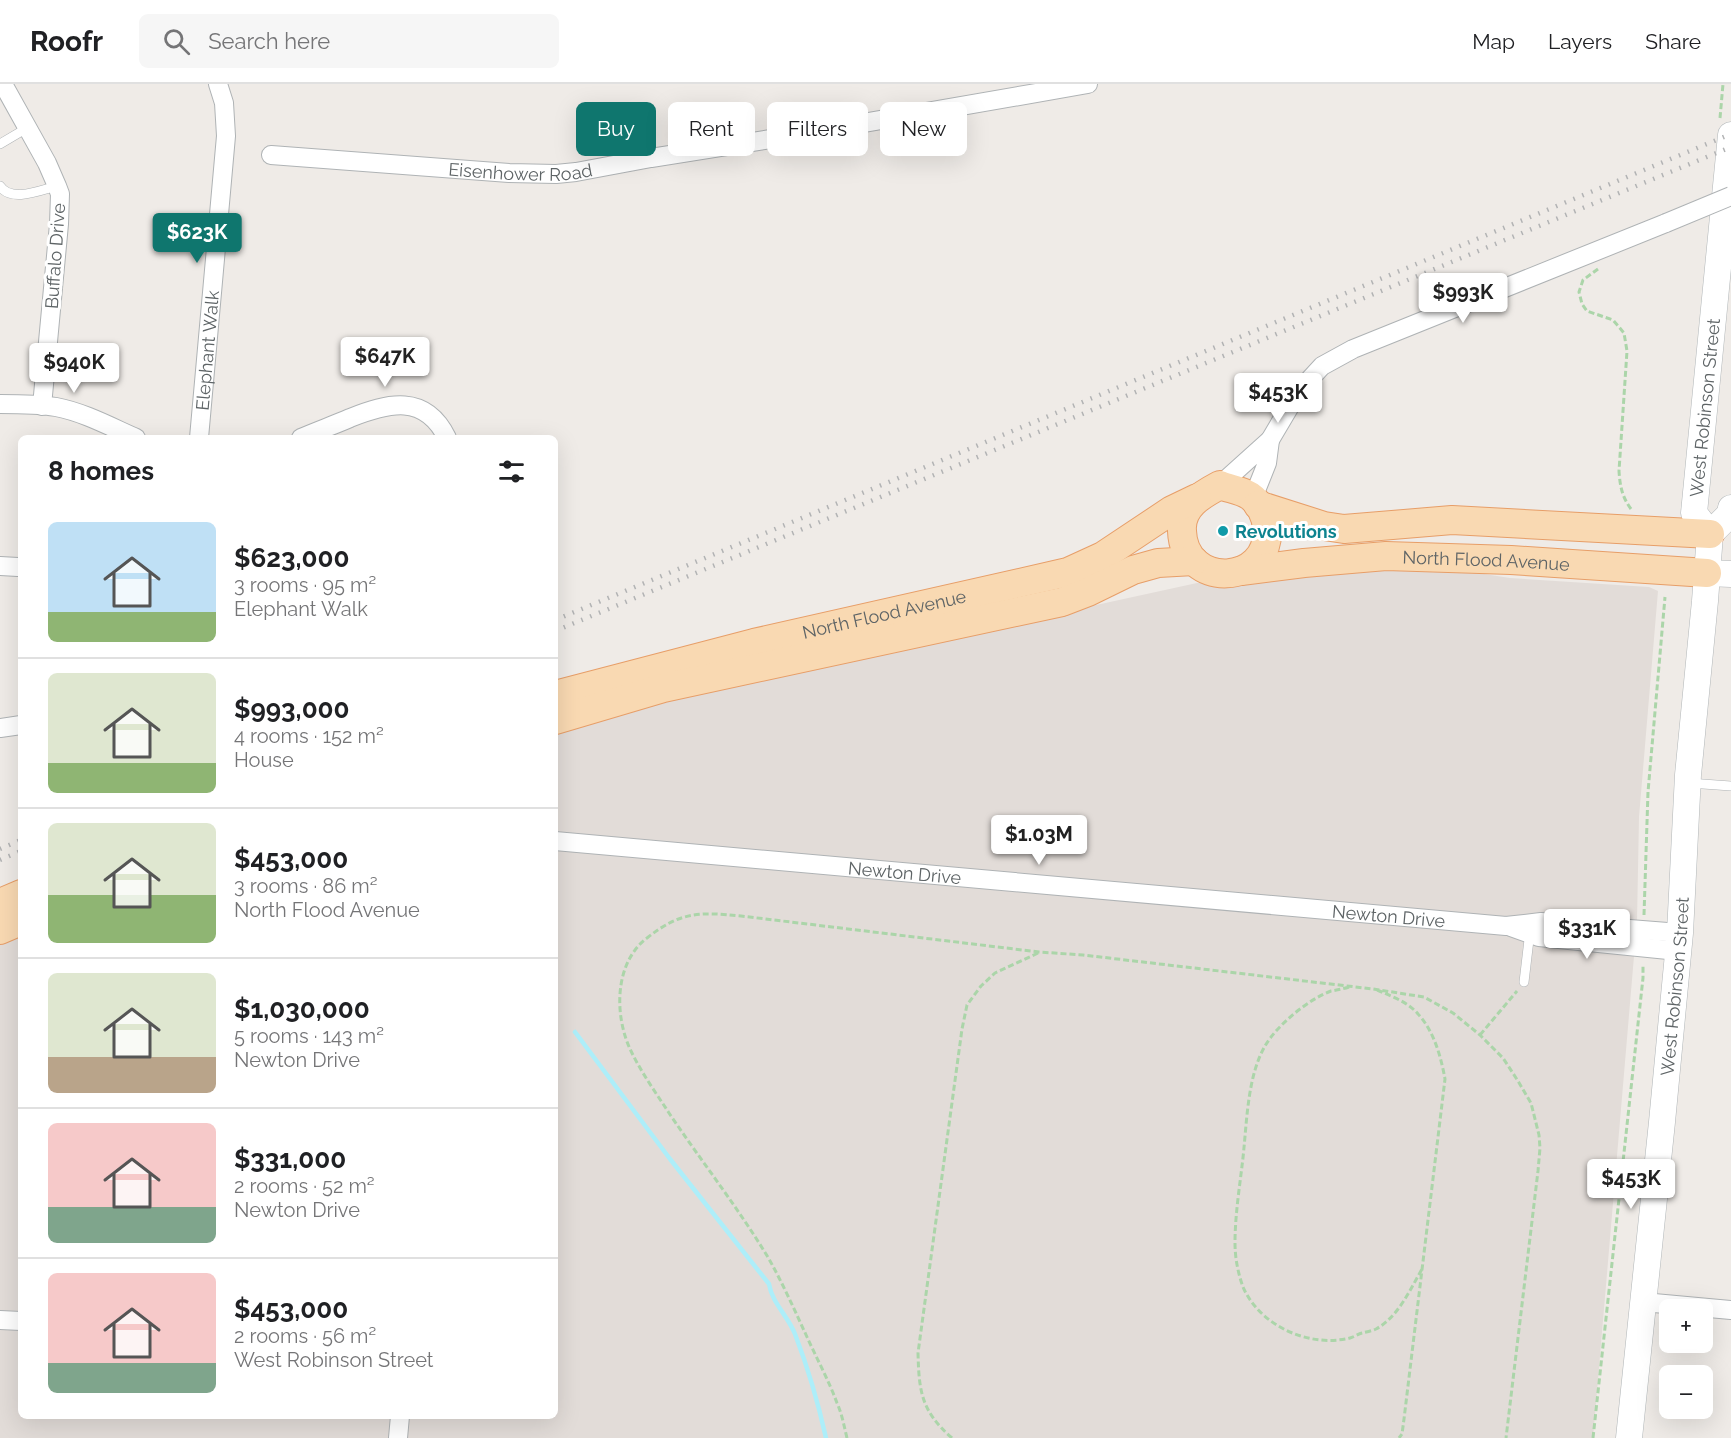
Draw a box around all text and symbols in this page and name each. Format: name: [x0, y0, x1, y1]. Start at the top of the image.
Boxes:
search box: [139, 14, 559, 68]
text: Roofr: [30, 25, 103, 58]
icon: search: [160, 25, 193, 58]
text: Search here: [208, 28, 330, 54]
text: Map: [1472, 29, 1515, 54]
text: Layers: [1548, 29, 1612, 54]
text: Share: [1645, 29, 1701, 54]
chip: Buy: [576, 102, 656, 156]
chip: Rent: [668, 102, 755, 156]
chip: Filters: [767, 102, 868, 156]
chip: New: [880, 102, 967, 156]
street label: Eisenhower Road: [448, 158, 594, 185]
street label: Buffalo Drive: [41, 202, 69, 310]
pin: $623K: [155, 213, 239, 264]
text: $623K: [167, 220, 227, 244]
pin: $993K: [1421, 273, 1505, 324]
text: $993K: [1433, 280, 1493, 304]
street label: Elephant Walk: [191, 289, 223, 411]
street label: West Robinson Street: [1685, 317, 1724, 498]
pin: $647K: [343, 337, 427, 388]
pin: $940K: [32, 343, 116, 394]
text: $647K: [355, 344, 415, 368]
text: $940K: [43, 350, 105, 374]
pin: $453K: [1236, 373, 1320, 424]
text: $453K: [1248, 380, 1308, 404]
icon: filters: [495, 455, 528, 488]
text: 8 homes: [48, 456, 154, 486]
place label: Revolutions: [1235, 521, 1337, 542]
marker: Revolutions: [1216, 524, 1230, 538]
text: $623,000: [234, 543, 349, 573]
icon: home: [96, 546, 168, 618]
street label: North Flood Avenue: [1402, 546, 1571, 574]
text: 3 rooms · 95 m²: [234, 573, 376, 597]
street label: North Flood Avenue: [800, 585, 968, 642]
text: Elephant Walk: [234, 597, 368, 621]
text: $993,000: [234, 694, 350, 724]
icon: home: [96, 697, 168, 769]
text: 4 rooms · 152 m²: [234, 724, 384, 748]
text: House: [234, 748, 294, 772]
pin: $1.03M: [990, 815, 1088, 866]
text: $1.03M: [1005, 822, 1073, 846]
text: $453,000: [234, 844, 348, 874]
icon: home: [96, 847, 168, 919]
street label: Newton Drive: [847, 857, 962, 888]
text: 3 rooms · 86 m²: [234, 874, 377, 898]
street label: West Robinson Street: [1656, 896, 1692, 1077]
text: North Flood Avenue: [234, 898, 420, 922]
street label: Newton Drive: [1331, 900, 1447, 931]
pin: $331K: [1545, 909, 1629, 960]
text: $331K: [1558, 916, 1616, 940]
text: $1,030,000: [234, 994, 370, 1024]
icon: home: [96, 997, 168, 1069]
text: 5 rooms · 143 m²: [234, 1024, 384, 1048]
text: Newton Drive: [234, 1048, 360, 1072]
text: $331,000: [234, 1144, 346, 1174]
icon: home: [96, 1147, 168, 1219]
pin: $453K: [1589, 1159, 1673, 1210]
text: $453K: [1601, 1166, 1661, 1190]
text: 2 rooms · 52 m²: [234, 1174, 375, 1198]
text: Newton Drive: [234, 1198, 360, 1222]
text: $453,000: [234, 1294, 348, 1324]
icon: home: [96, 1297, 168, 1369]
map controls: [1659, 1299, 1713, 1419]
button: +: [1659, 1299, 1713, 1353]
text: 2 rooms · 56 m²: [234, 1324, 376, 1348]
text: West Robinson Street: [234, 1348, 434, 1372]
button: −: [1659, 1365, 1713, 1419]

